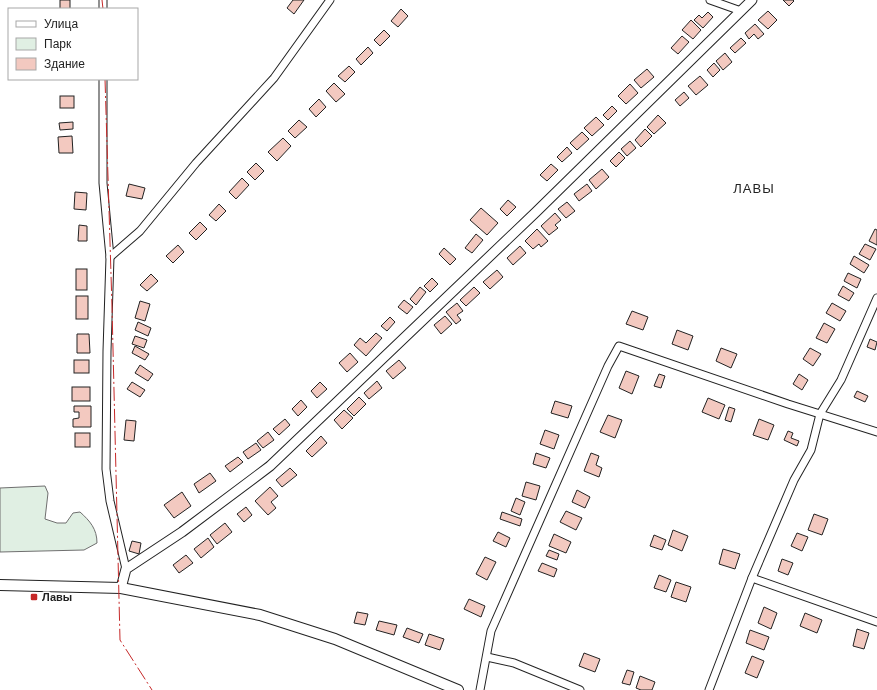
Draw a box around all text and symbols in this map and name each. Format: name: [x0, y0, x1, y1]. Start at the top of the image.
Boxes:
legend: [8, 8, 138, 80]
text: Улица: [44, 17, 78, 31]
text: Парк: [44, 37, 72, 51]
text: Здание: [44, 57, 85, 71]
district label: ЛАВЫ: [733, 181, 775, 196]
place label: Лавы: [42, 591, 72, 604]
marker: Лавы: [29, 592, 39, 602]

